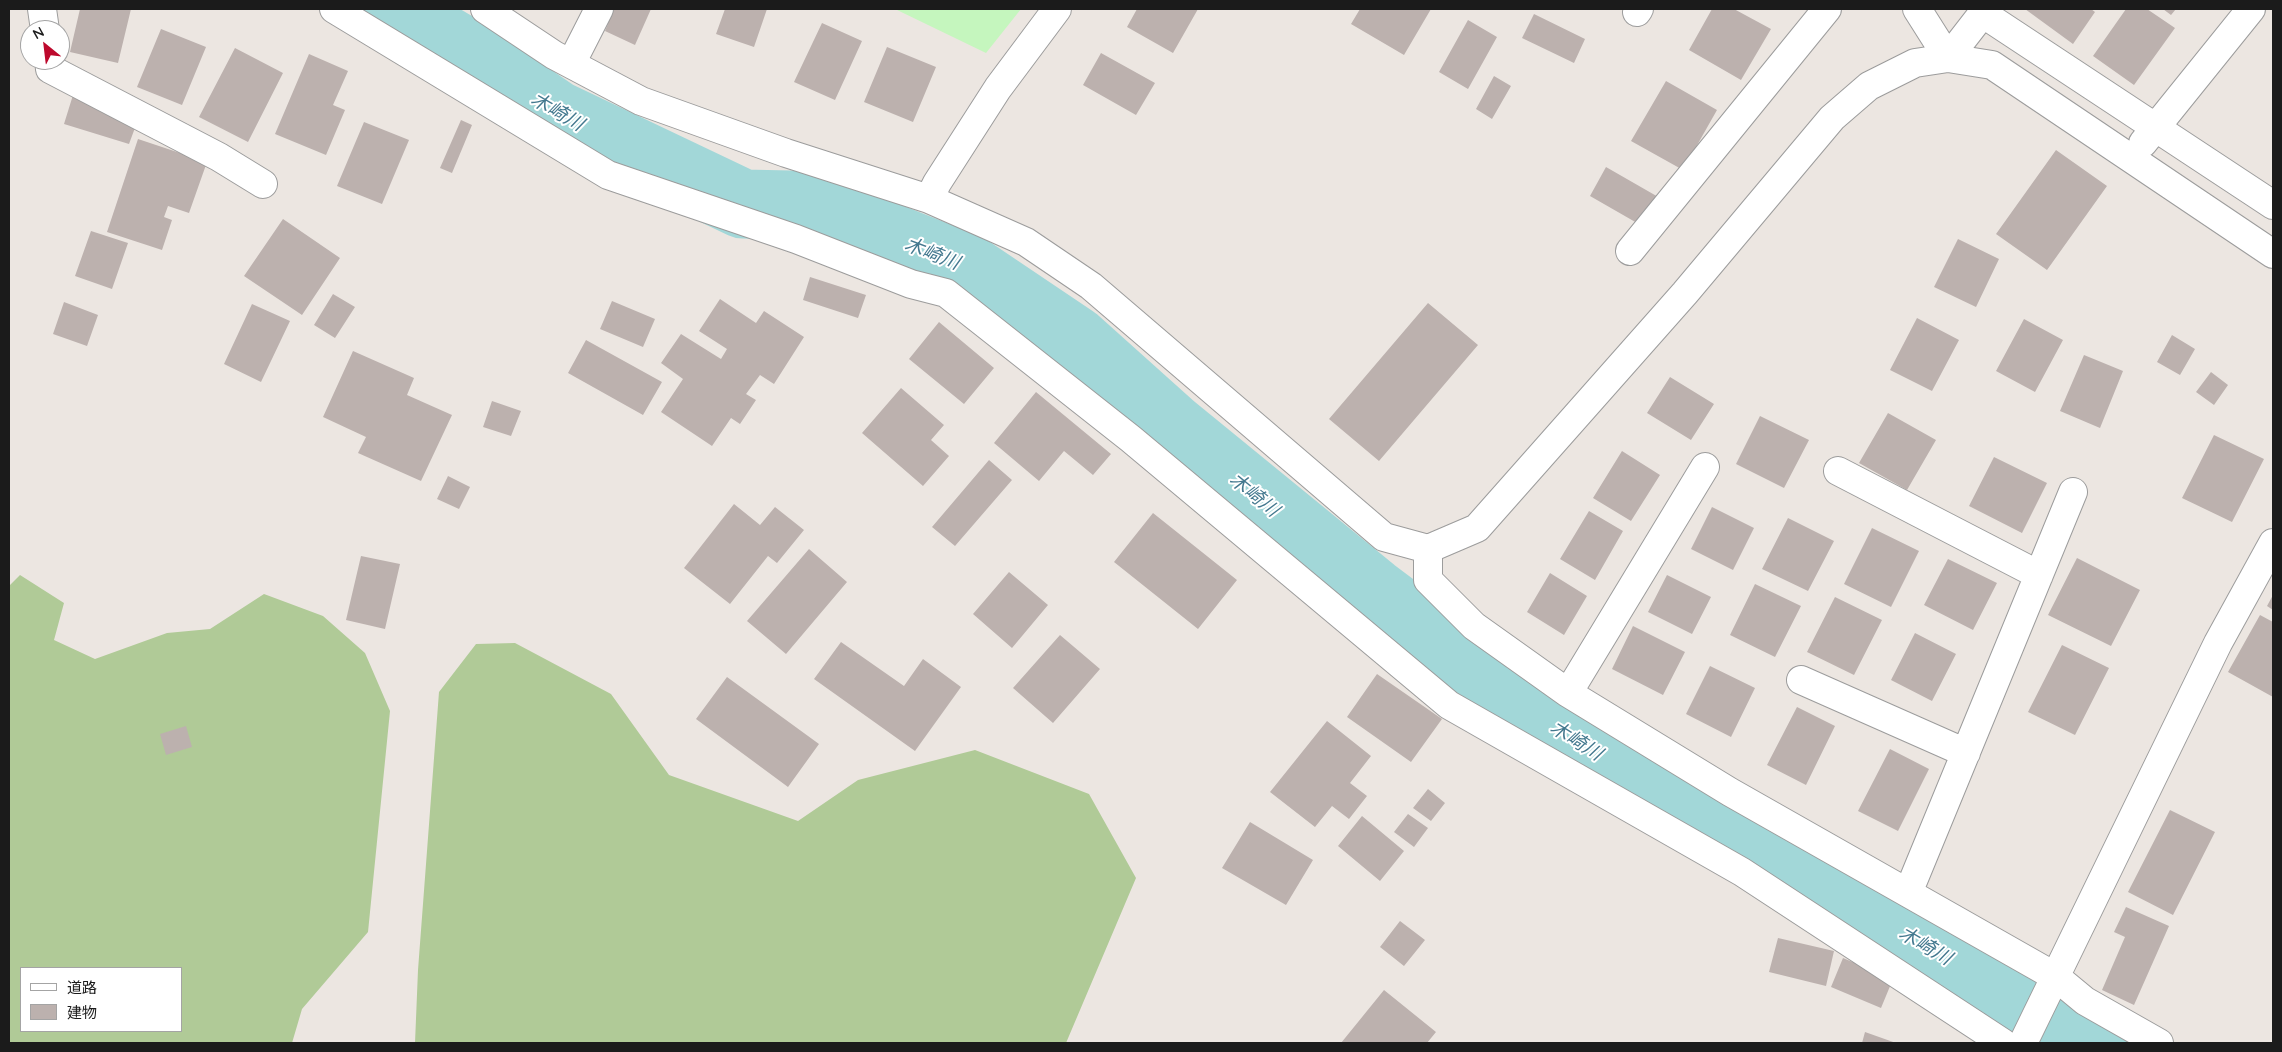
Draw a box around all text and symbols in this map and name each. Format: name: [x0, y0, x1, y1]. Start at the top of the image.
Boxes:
north arrow: [20, 20, 70, 70]
text: N: [29, 22, 47, 43]
water label: 木崎川: [527, 88, 587, 136]
water label: 木崎川: [901, 233, 963, 275]
water label: 木崎川: [1225, 468, 1283, 522]
water label: 木崎川: [1546, 716, 1606, 766]
water label: 木崎川: [1895, 922, 1955, 970]
legend: [20, 967, 182, 1032]
text: 道路: [67, 978, 97, 997]
text: 建物: [67, 1003, 97, 1022]

